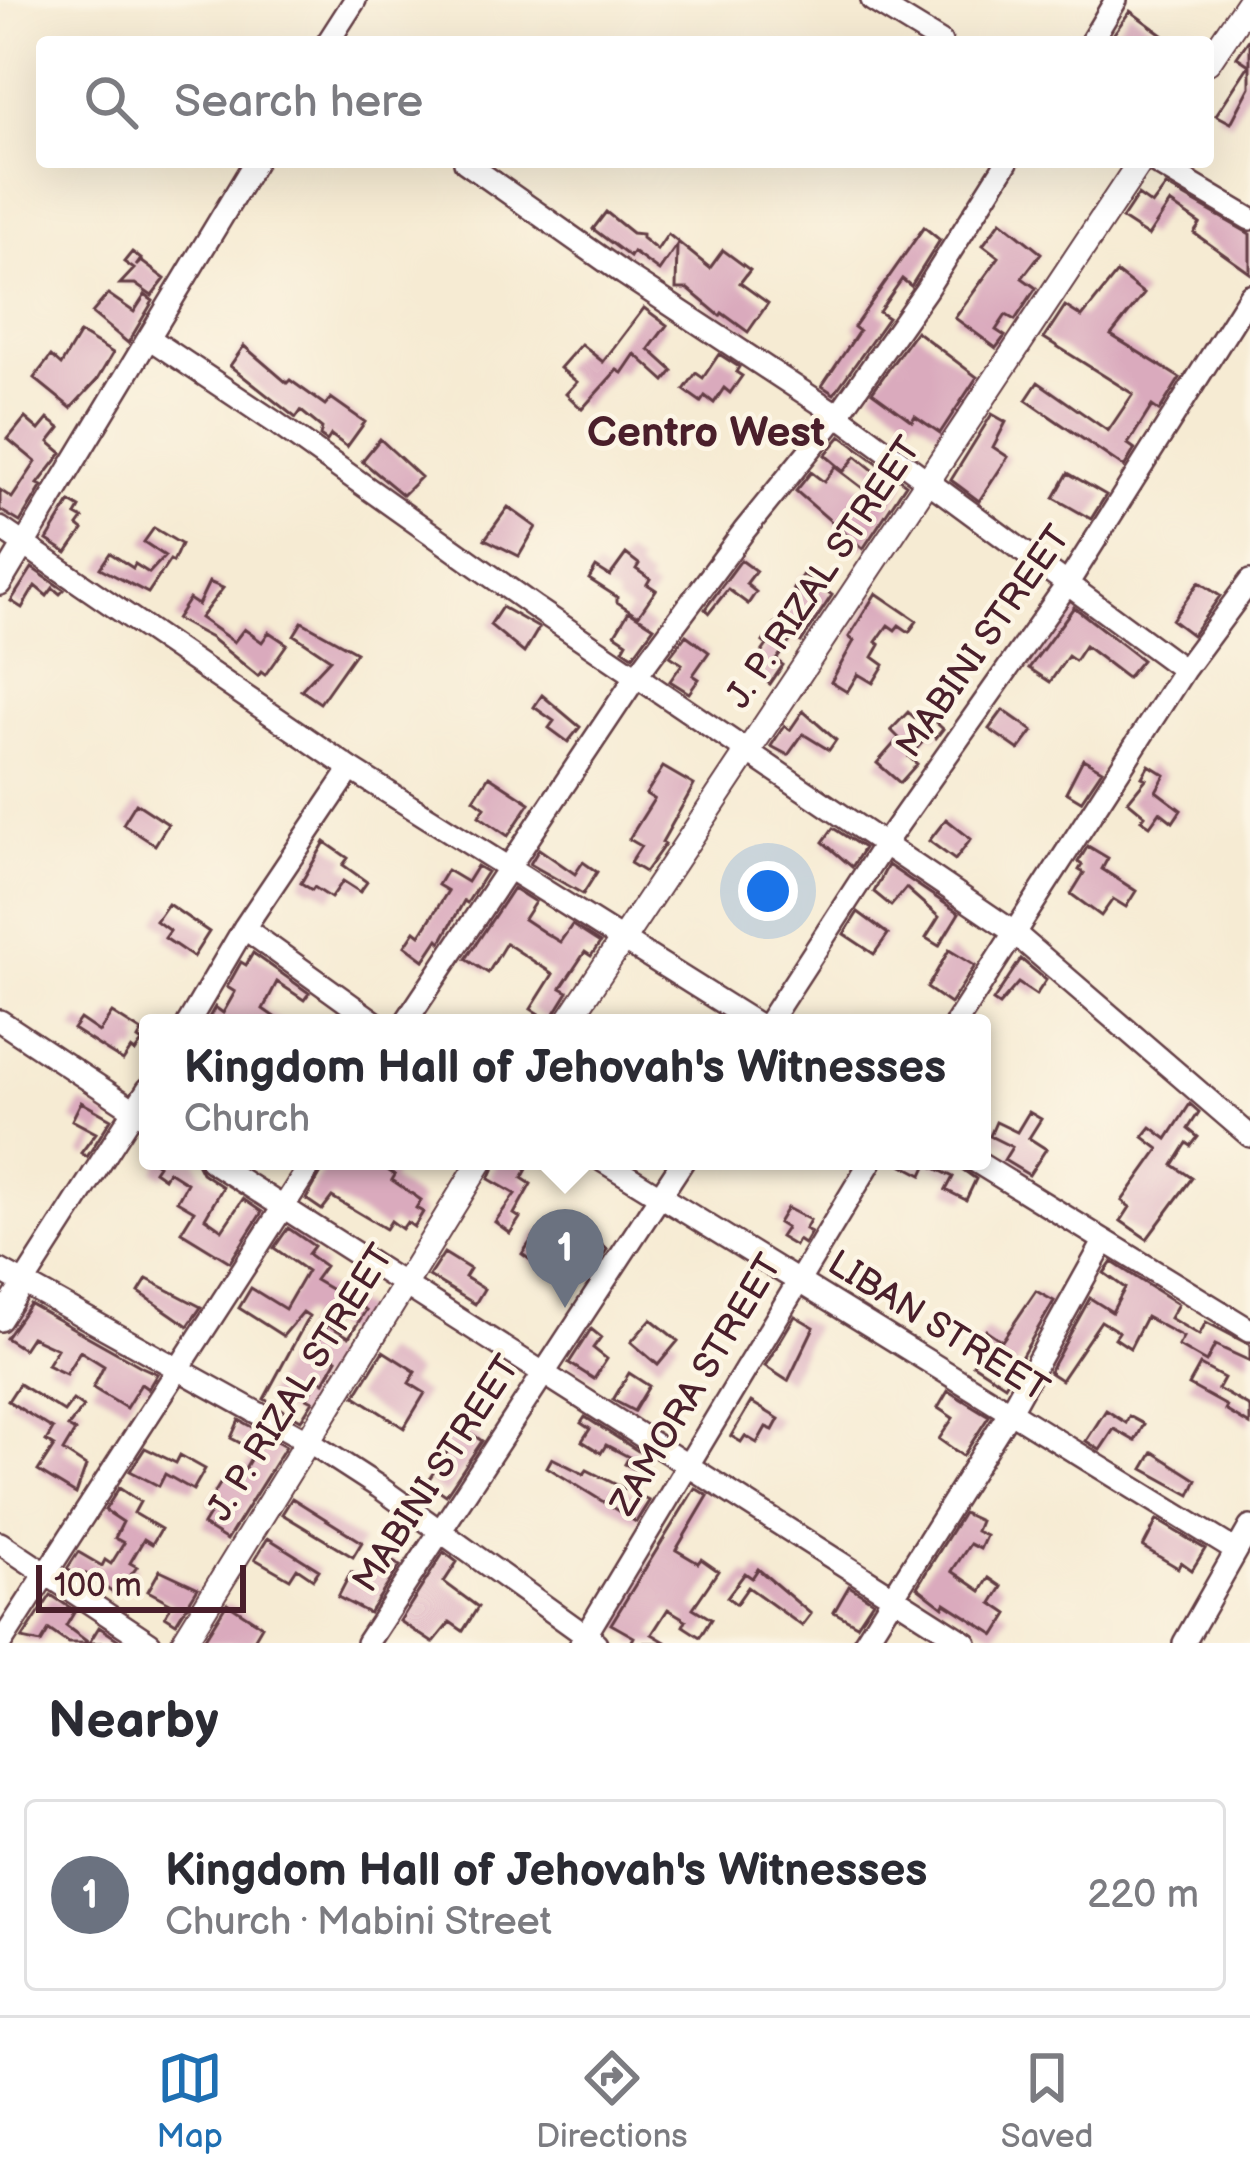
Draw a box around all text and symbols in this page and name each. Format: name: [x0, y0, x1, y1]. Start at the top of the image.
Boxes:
search box: [36, 36, 1214, 168]
icon: search: [78, 69, 144, 135]
text: Search here: [174, 75, 423, 130]
district label: Centro West: [587, 408, 825, 459]
street label: J. P. RIZAL STREET: [717, 429, 931, 717]
street label: MABINI STREET: [888, 517, 1080, 766]
your location: [738, 861, 798, 921]
popup: [139, 1014, 991, 1170]
text: Kingdom Hall of Jehovah's Witnesses: [184, 1041, 946, 1096]
text: Church: [184, 1096, 310, 1143]
pin: 1: [526, 1209, 604, 1308]
street label: J. P. RIZAL STREET: [199, 1237, 404, 1529]
street label: LIBAN STREET: [820, 1242, 1057, 1412]
street label: ZAMORA STREET: [602, 1246, 792, 1524]
street label: MABINI STREET: [344, 1347, 530, 1600]
scale bar: [36, 1559, 246, 1612]
text: 100 m: [54, 1566, 142, 1606]
text: Nearby: [48, 1691, 219, 1752]
text: Kingdom Hall of Jehovah's Witnesses: [165, 1844, 927, 1899]
text: 1: [82, 1872, 98, 1919]
text: 220 m: [1087, 1872, 1199, 1919]
text: Church · Mabini Street: [165, 1899, 552, 1946]
tab: Map: [157, 2045, 223, 2157]
tab: Directions: [536, 2045, 688, 2157]
tab: Saved: [1001, 2045, 1093, 2157]

